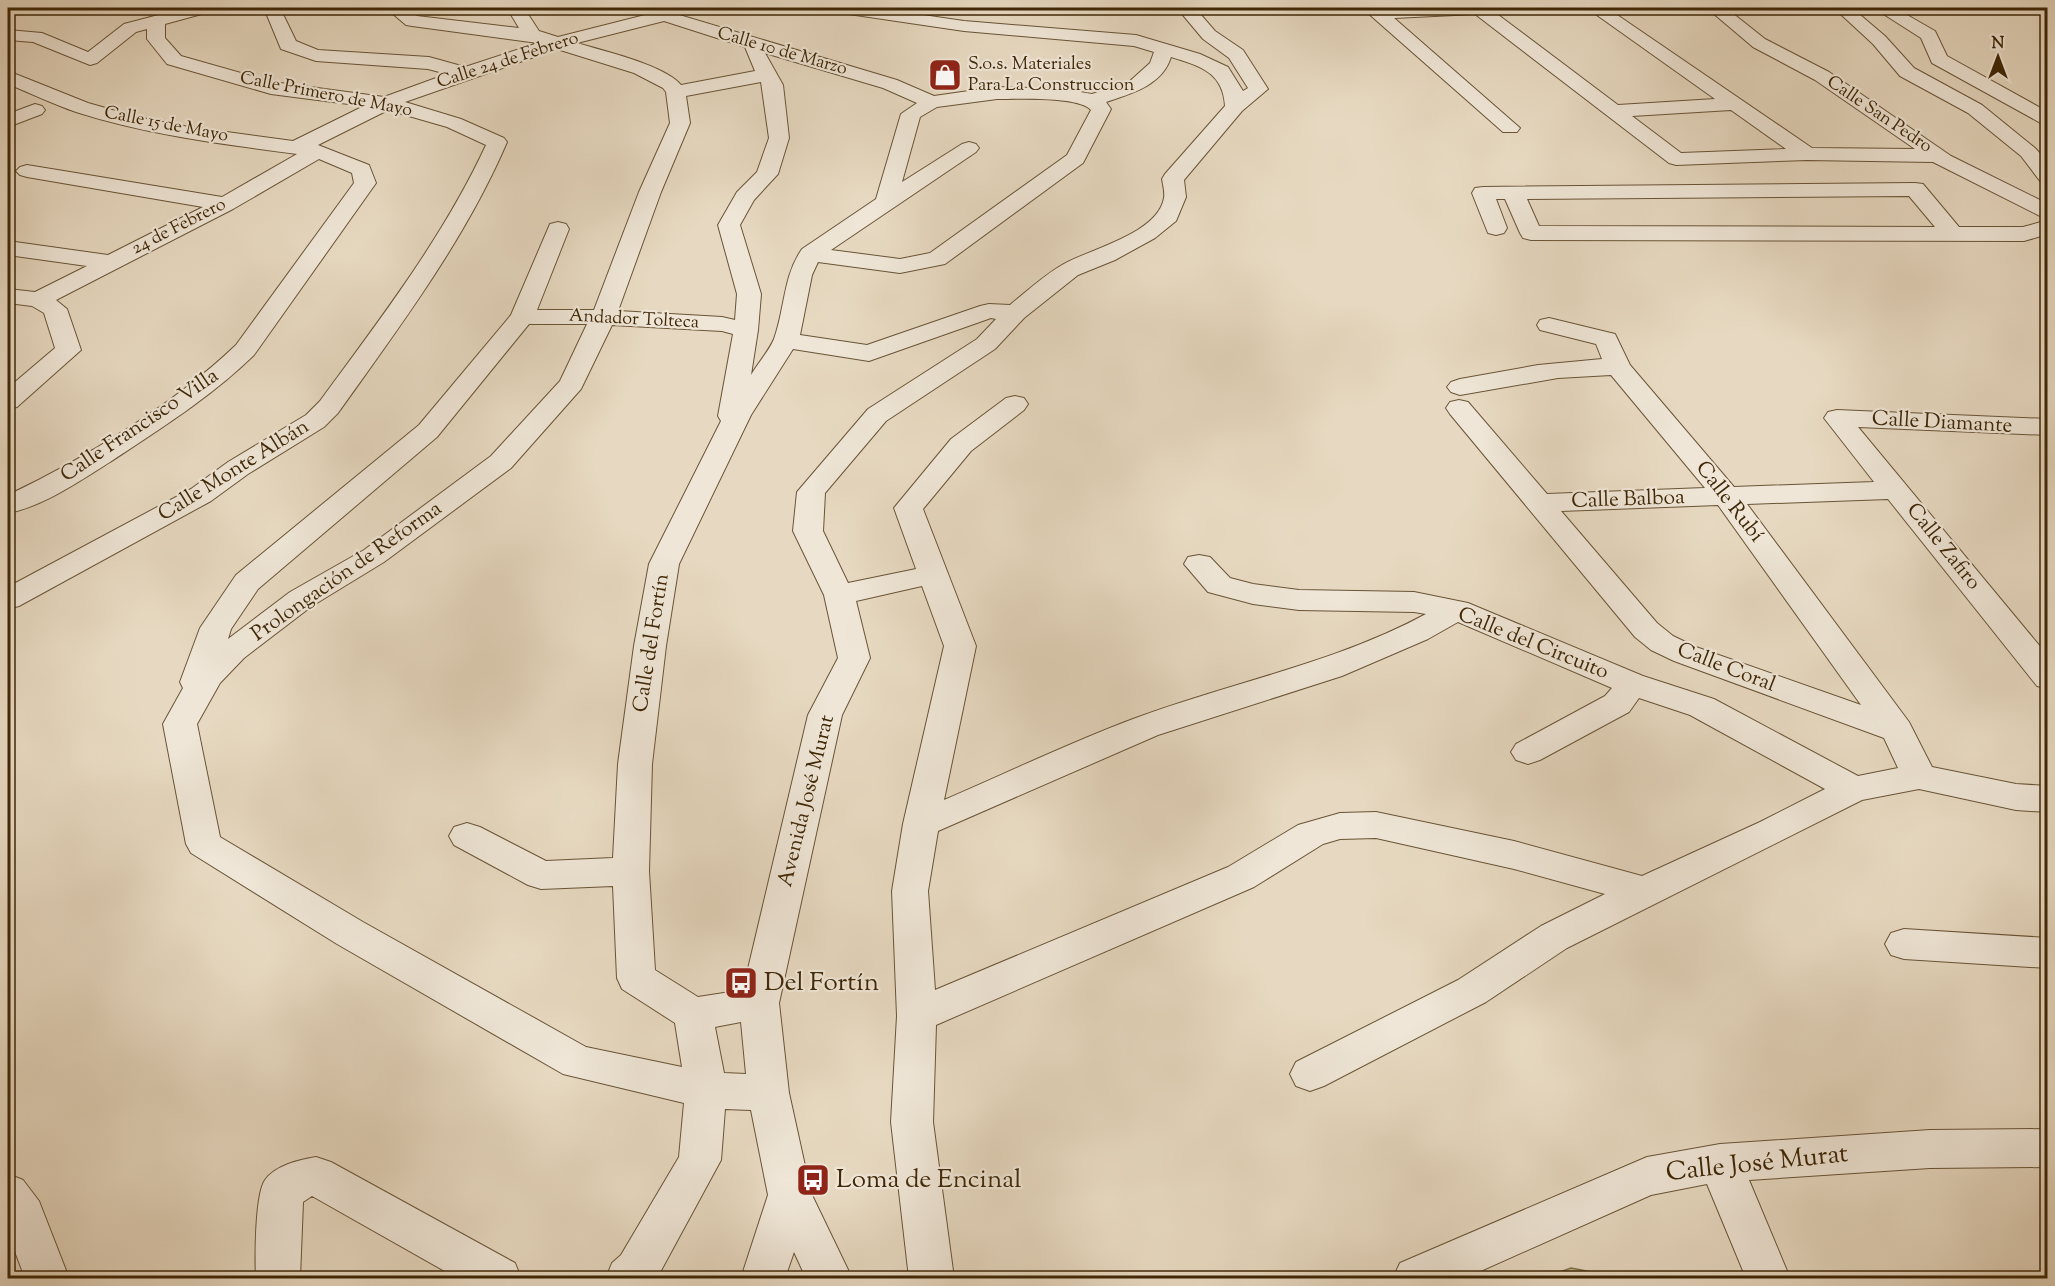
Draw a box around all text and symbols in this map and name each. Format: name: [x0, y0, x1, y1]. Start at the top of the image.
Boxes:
street label: Calle 10 de Marzo: [714, 21, 850, 83]
street label: Calle 24 de Febrero: [434, 26, 582, 96]
north arrow: [1968, 27, 2028, 87]
text: N: [1992, 33, 2005, 56]
place label: S.o.s. Materiales Para La Construccion: [968, 52, 1135, 99]
shop icon: S.o.s. Materiales Para La Construccion: [927, 57, 963, 93]
street label: Calle Primero de Mayo: [238, 66, 415, 125]
street label: Calle San Pedro: [1821, 70, 1937, 160]
street label: Calle 15 de Mayo: [102, 100, 230, 150]
street label: 24 de Febrero: [127, 192, 231, 262]
street label: Andador Tolteca: [568, 304, 700, 336]
street label: Calle Francisco Villa: [55, 362, 225, 490]
street label: Calle Diamante: [1871, 404, 2013, 442]
street label: Calle Monte Albán: [153, 412, 315, 530]
street label: Calle Rubí: [1688, 455, 1770, 549]
street label: Calle Balboa: [1571, 483, 1686, 517]
street label: Prolongación de Reforma: [245, 494, 449, 649]
street label: Calle Zafiro: [1899, 497, 1987, 597]
street label: Calle del Fortín: [626, 572, 678, 714]
street label: Calle del Circuito: [1453, 600, 1613, 688]
street label: Calle Coral: [1672, 635, 1780, 701]
street label: Avenida José Murat: [771, 712, 843, 890]
bus stop icon: Del Fortín: [723, 965, 759, 1001]
place label: Del Fortín: [764, 965, 879, 1002]
street label: Calle José Murat: [1664, 1136, 1850, 1192]
bus stop icon: Loma de Encinal: [795, 1162, 831, 1198]
place label: Loma de Encinal: [836, 1162, 1022, 1199]

